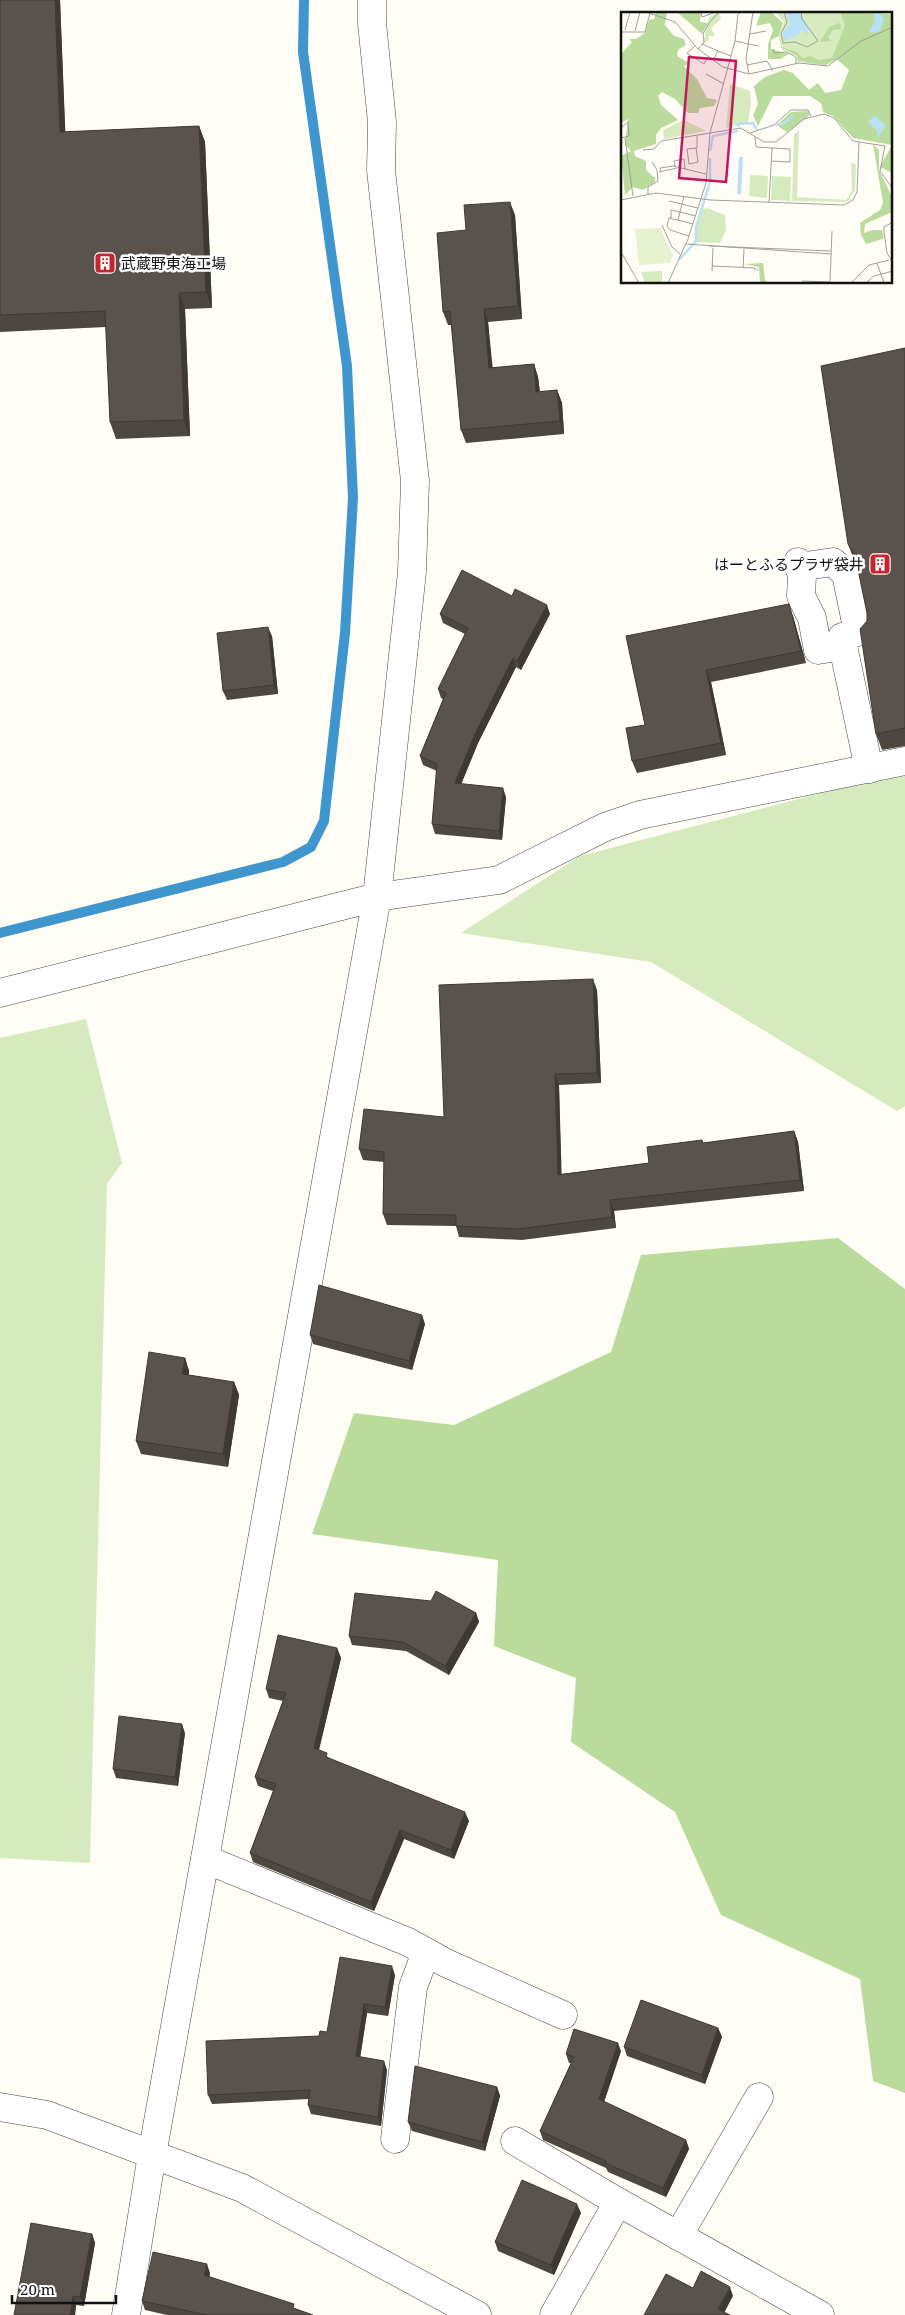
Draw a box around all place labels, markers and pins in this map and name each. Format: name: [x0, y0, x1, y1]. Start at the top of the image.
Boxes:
building icon: 武蔵野東海工場: [93, 251, 117, 275]
place label: 武蔵野東海工場: [121, 253, 226, 273]
building icon: はーとふるプラザ袋井: [868, 552, 892, 576]
place label: はーとふるプラザ袋井: [714, 554, 864, 574]

